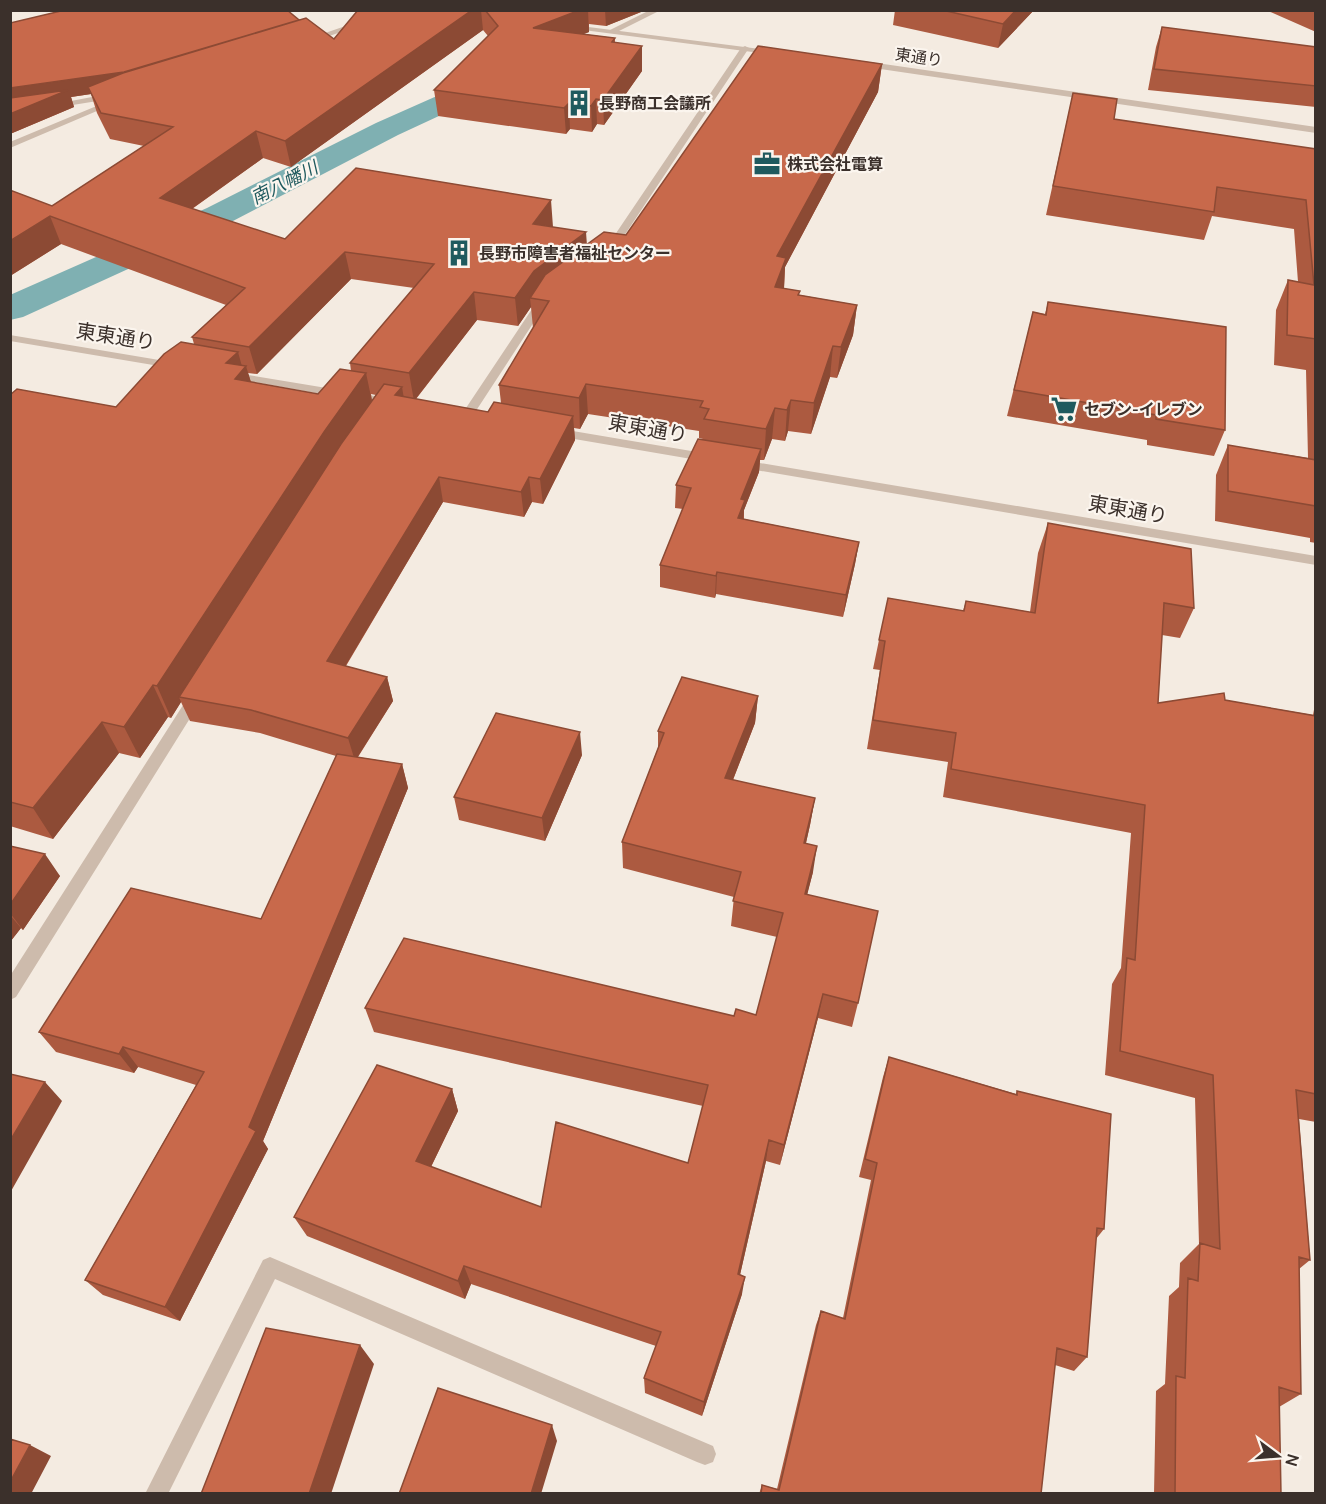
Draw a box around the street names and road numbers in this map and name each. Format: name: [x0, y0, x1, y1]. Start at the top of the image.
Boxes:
street label: 東通り: [894, 43, 944, 71]
street label: 東東通り: [74, 316, 158, 356]
street label: 東東通り: [606, 408, 690, 448]
street label: 東東通り: [1086, 489, 1170, 529]

